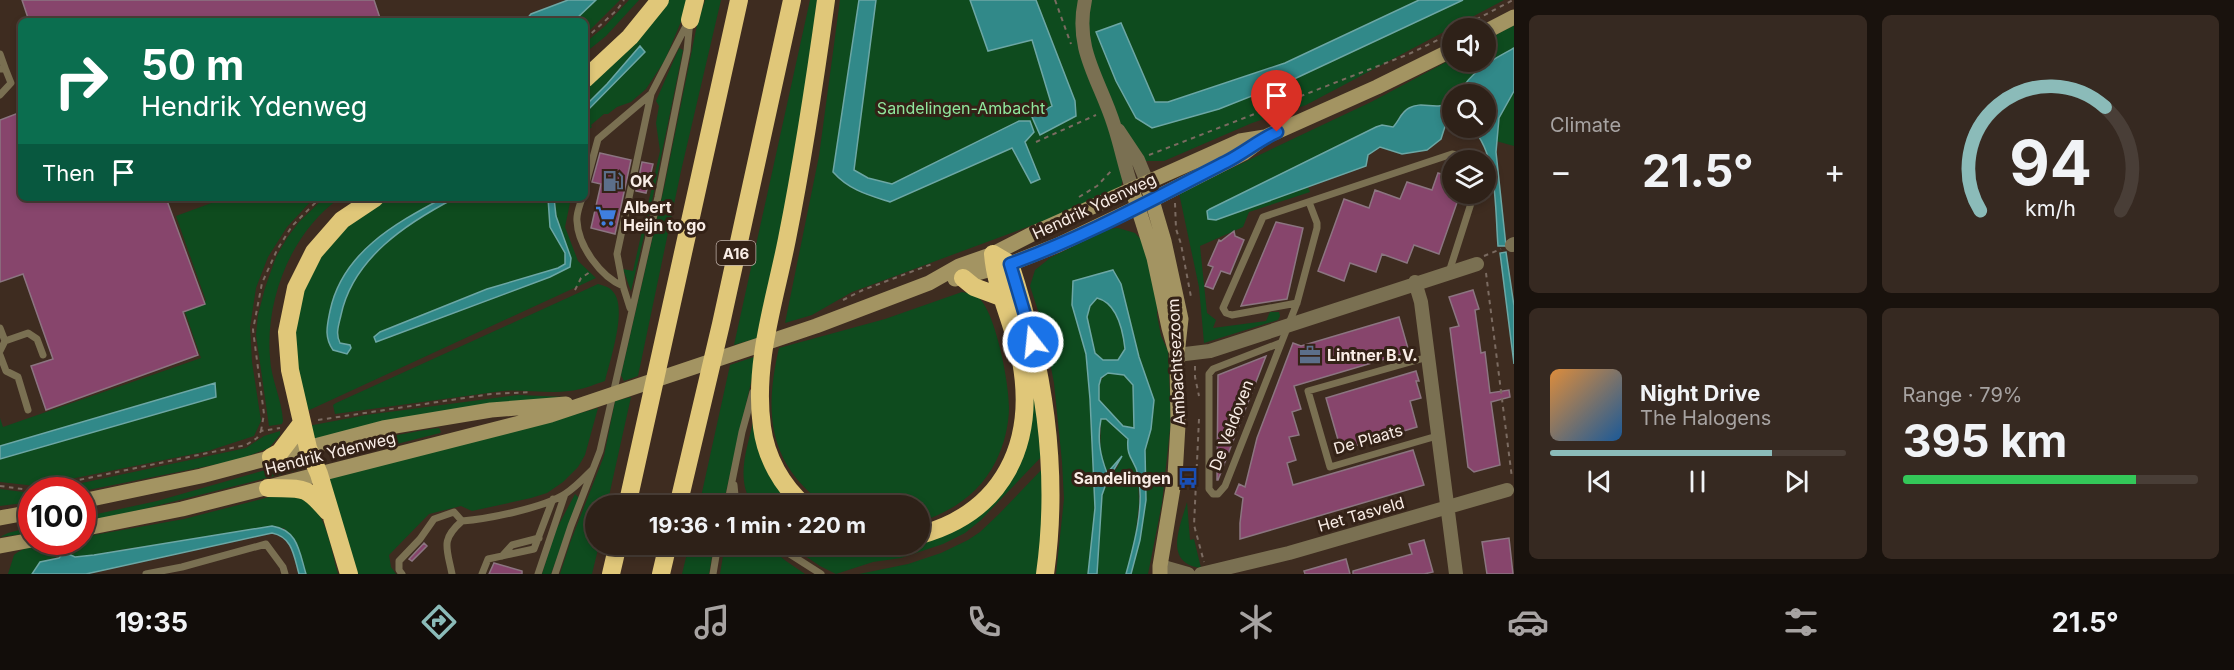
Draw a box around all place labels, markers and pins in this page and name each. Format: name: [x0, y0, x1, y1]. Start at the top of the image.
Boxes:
pin: [1251, 70, 1302, 132]
fuel station icon: OK: [601, 169, 625, 193]
place label: OK: [630, 171, 654, 191]
place label: Albert Heijn to go: [623, 197, 706, 235]
supermarket icon: Albert Heijn to go: [594, 204, 618, 228]
office icon: Lintner B.V.: [1298, 343, 1322, 367]
place label: Lintner B.V.: [1327, 345, 1418, 365]
bus stop icon: Sandelingen: [1176, 466, 1200, 490]
place label: Sandelingen: [1073, 468, 1171, 488]

